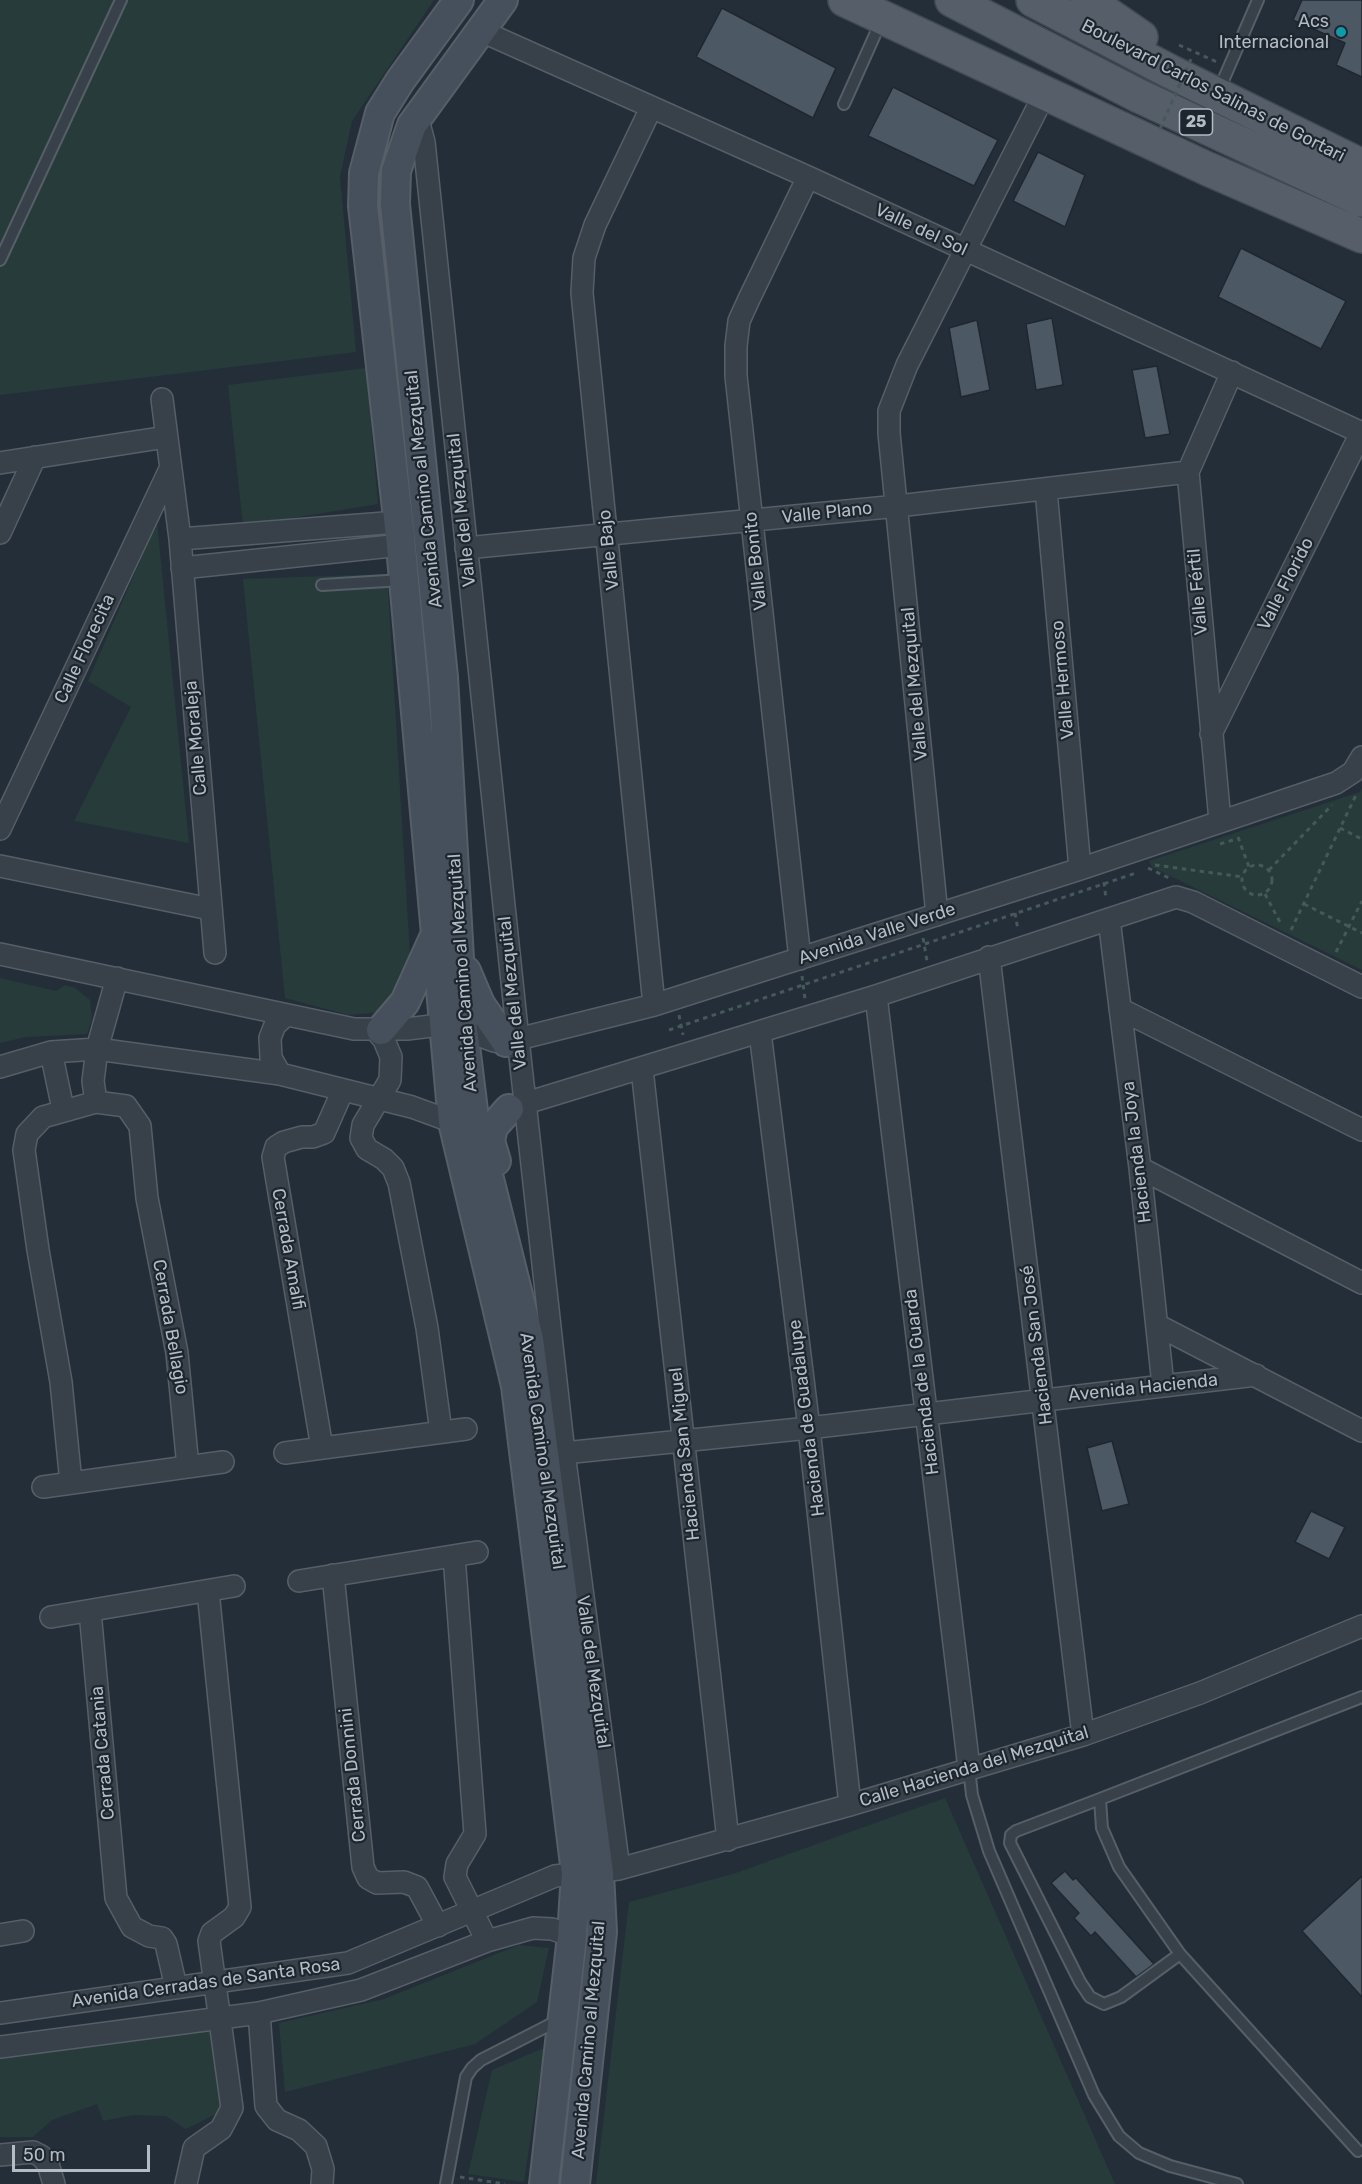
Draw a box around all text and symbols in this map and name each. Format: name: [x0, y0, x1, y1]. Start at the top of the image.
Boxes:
place label: Acs Internacional: [1219, 11, 1329, 54]
street label: Boulevard Carlos Salinas de Gortari: [1078, 15, 1348, 167]
marker: Acs Internacional: [1334, 25, 1348, 39]
road number: 25: [1180, 109, 1212, 135]
street label: Valle del Sol: [871, 199, 971, 261]
street label: Avenida Camino al Mezquital: [401, 369, 447, 609]
street label: Valle del Mezquital: [443, 432, 481, 588]
street label: Valle Plano: [781, 498, 873, 528]
street label: Valle Bajo: [594, 509, 624, 591]
street label: Valle Bonito: [740, 511, 772, 611]
street label: Valle Florido: [1253, 534, 1319, 634]
street label: Valle Fértil: [1183, 548, 1213, 636]
street label: Calle Florecita: [50, 591, 120, 707]
street label: Valle del Mezquital: [898, 606, 932, 762]
street label: Valle Hermoso: [1047, 620, 1079, 740]
street label: Calle Moraleja: [180, 680, 212, 796]
street label: Avenida Camino al Mezquital: [444, 853, 482, 1093]
street label: Avenida Valle Verde: [796, 898, 958, 970]
street label: Valle del Mezquital: [494, 915, 532, 1071]
street label: Hacienda la Joya: [1118, 1080, 1156, 1224]
street label: Cerrada Amalfi: [267, 1187, 309, 1311]
street label: Cerrada Bellagio: [147, 1258, 193, 1396]
street label: Hacienda San José: [1016, 1264, 1058, 1426]
street label: Hacienda de la Guarda: [900, 1288, 944, 1476]
street label: Hacienda de Guadalupe: [784, 1318, 830, 1518]
street label: Avenida Camino al Mezquital: [515, 1331, 569, 1571]
street label: Hacienda San Miguel: [665, 1366, 705, 1542]
street label: Avenida Hacienda: [1067, 1369, 1219, 1407]
street label: Valle del Mezquital: [572, 1594, 614, 1750]
street label: Cerrada Catania: [86, 1685, 120, 1821]
street label: Cerrada Donnini: [335, 1707, 371, 1843]
street label: Calle Hacienda del Mezquital: [857, 1722, 1091, 1812]
street label: Avenida Camino al Mezquital: [568, 1920, 610, 2160]
street label: Avenida Cerradas de Santa Rosa: [70, 1953, 342, 2013]
scale bar: [15, 2133, 153, 2171]
text: 50 m: [23, 2144, 66, 2166]

